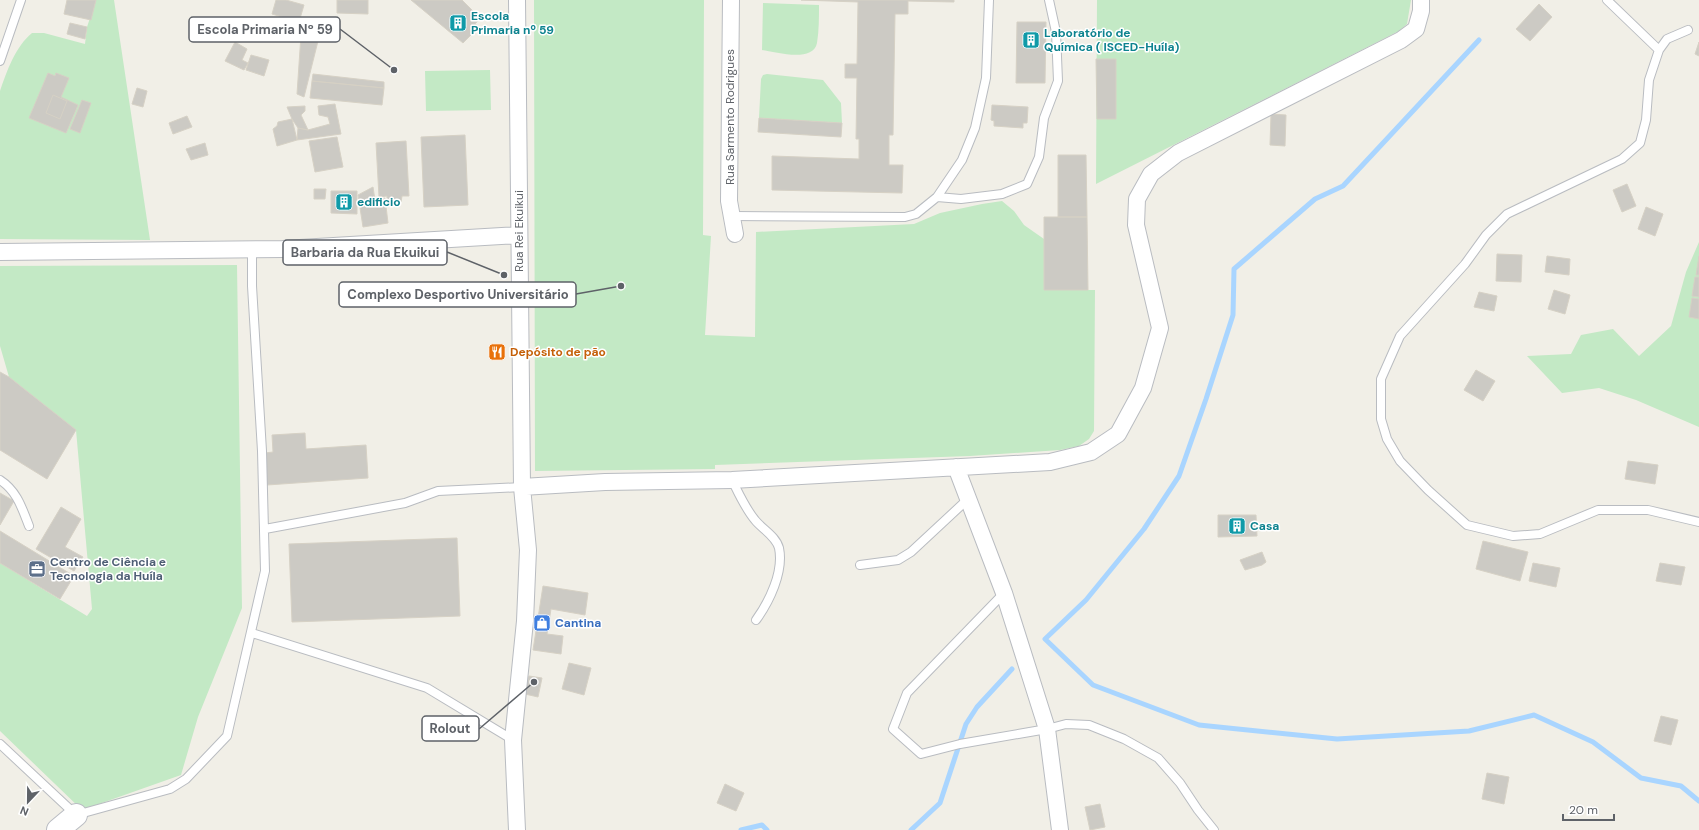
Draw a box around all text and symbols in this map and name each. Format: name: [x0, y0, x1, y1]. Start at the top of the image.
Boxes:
place label: Escola Primaria nº 59: [471, 8, 554, 38]
building icon: Escola Primaria nº 59: [448, 13, 468, 33]
callout: Escola Primaria Nº 59: [189, 17, 340, 42]
text: Escola Primaria Nº 59: [197, 21, 333, 38]
place label: Laboratório de Química ( ISCED-Huíla): [1044, 25, 1180, 55]
building icon: Laboratório de Química ( ISCED-Huíla): [1021, 30, 1041, 50]
street label: Rua Sarmento Rodrigues: [722, 49, 738, 185]
street label: Rua Rei Ekuikui: [511, 190, 527, 272]
building icon: edificio: [334, 192, 354, 212]
place label: edificio: [357, 194, 401, 210]
callout: Barbaria da Rua Ekuikui: [283, 240, 447, 265]
text: Barbaria da Rua Ekuikui: [291, 244, 439, 261]
callout: Complexo Desportivo Universitário: [339, 282, 576, 307]
text: Complexo Desportivo Universitário: [347, 286, 569, 303]
restaurant icon: Depósito de pão: [487, 342, 507, 362]
place label: Depósito de pão: [510, 344, 606, 360]
building icon: Casa: [1227, 516, 1247, 536]
place label: Casa: [1250, 518, 1279, 534]
place label: Centro de Ciência e Tecnologia da Huíla: [50, 554, 166, 584]
office icon: Centro de Ciência e Tecnologia da Huíla: [27, 559, 47, 579]
shop icon: Cantina: [532, 613, 552, 633]
place label: Cantina: [555, 615, 601, 631]
callout: Rolout: [422, 716, 479, 741]
text: Rolout: [430, 720, 470, 737]
north arrow: [8, 782, 48, 822]
scale bar: [1563, 796, 1614, 822]
text: 20 m: [1569, 802, 1598, 818]
text: N: [18, 803, 31, 819]

